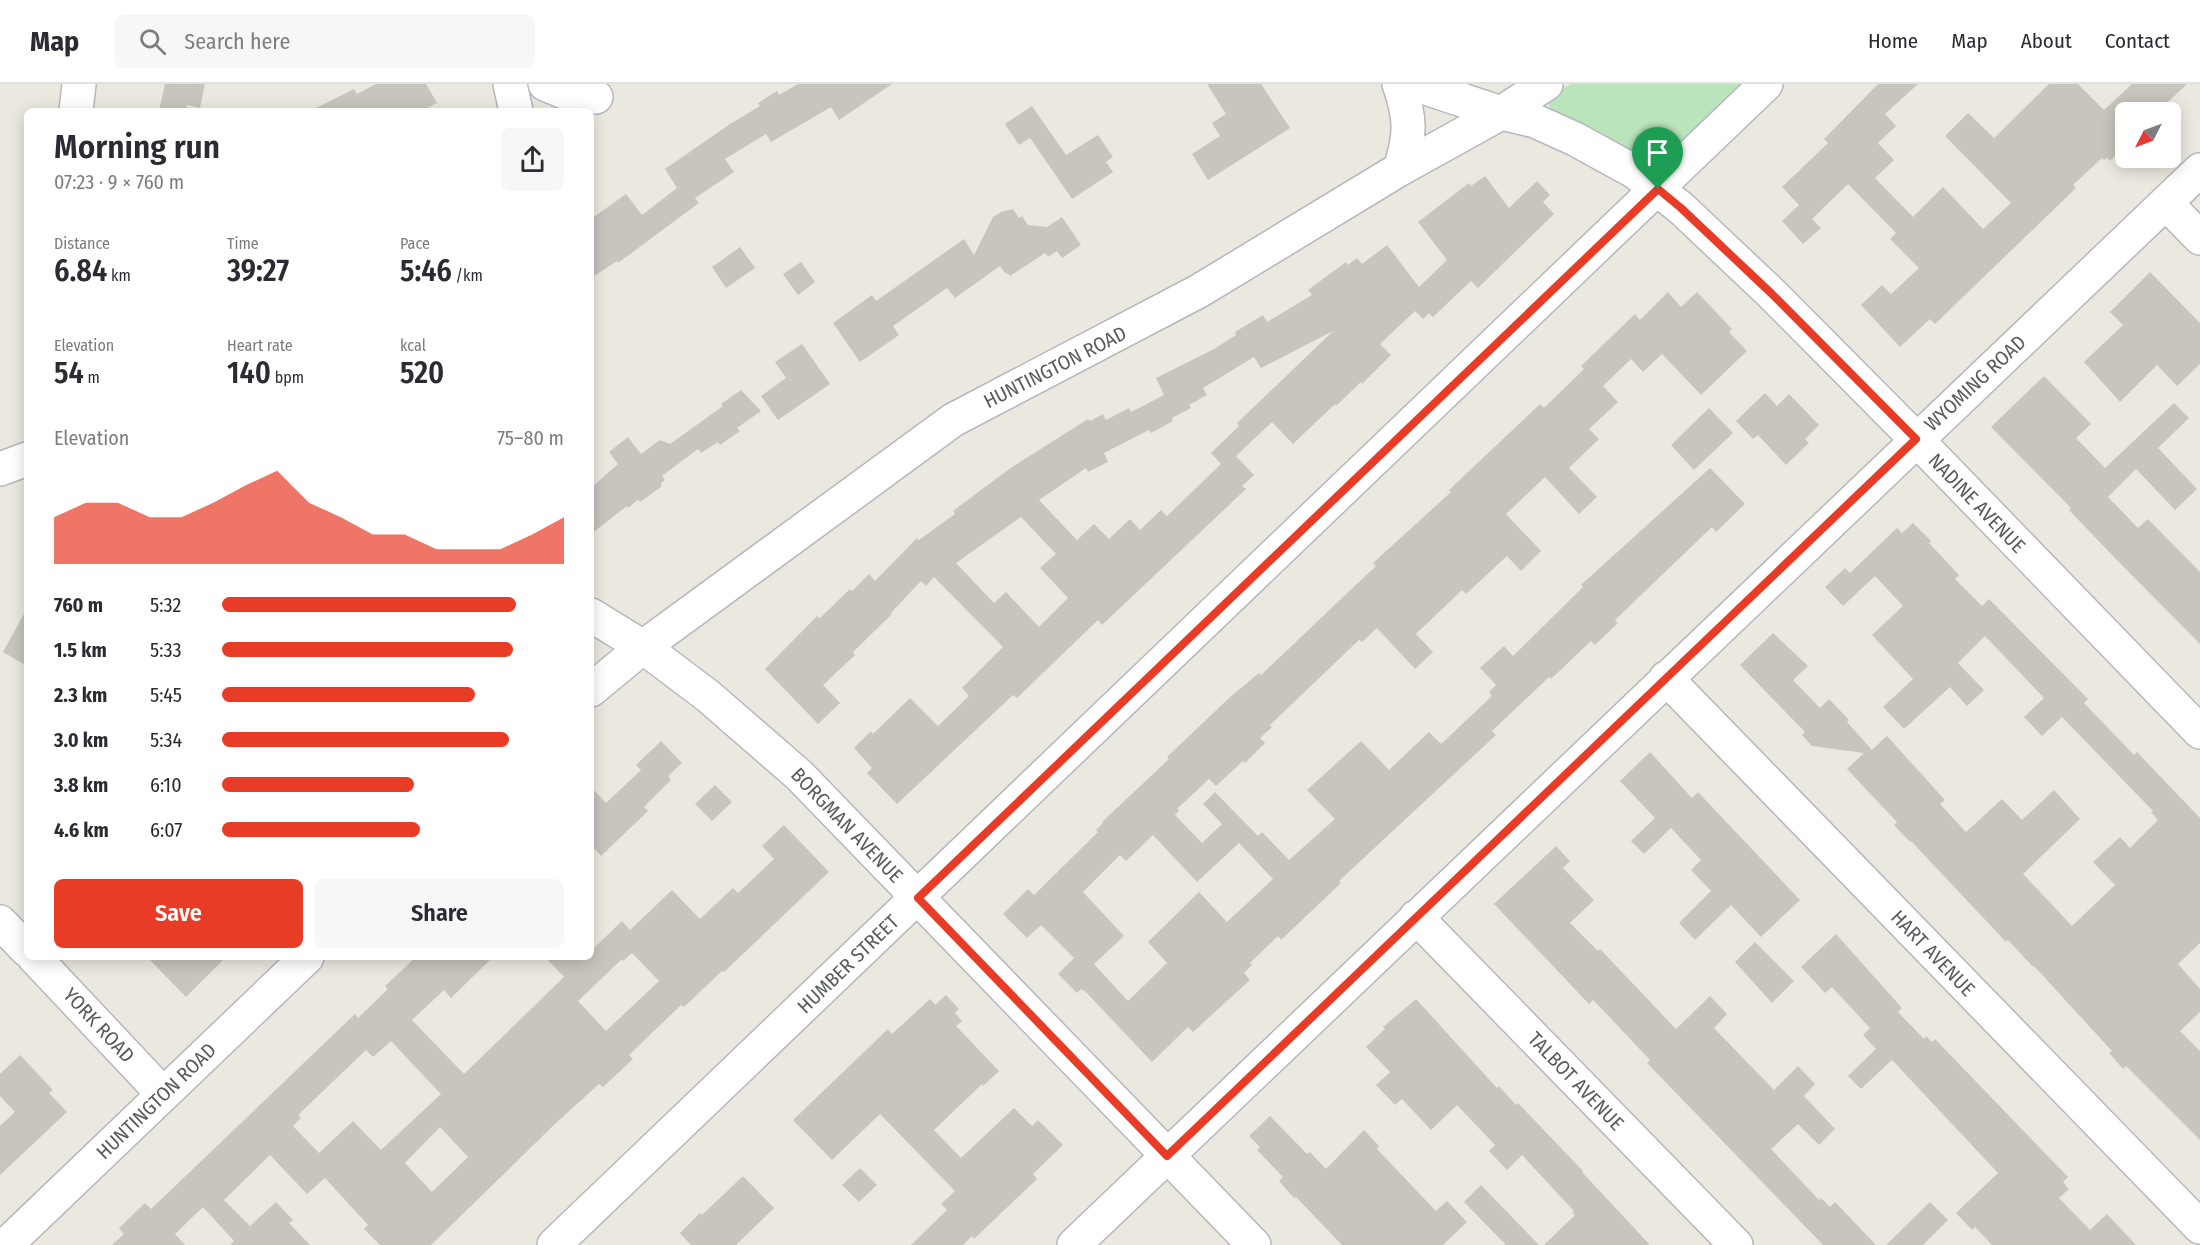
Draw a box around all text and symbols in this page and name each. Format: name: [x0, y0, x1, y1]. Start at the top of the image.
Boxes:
search box: [115, 14, 535, 68]
text: Map: [30, 25, 79, 58]
icon: search: [136, 25, 169, 58]
text: Search here: [184, 28, 290, 55]
text: Home: [1868, 28, 1918, 54]
text: Map: [1951, 28, 1988, 54]
text: About: [2021, 28, 2072, 54]
text: Contact: [2105, 28, 2170, 54]
north arrow: [2115, 102, 2181, 168]
map controls: [2115, 102, 2181, 168]
text: Morning run: [54, 127, 220, 167]
pin: [1632, 127, 1683, 189]
button: share: [501, 128, 564, 191]
icon: arrive: [1641, 136, 1674, 169]
text: 07:23 · 9 × 760 m: [54, 170, 184, 194]
text: Distance: [54, 234, 110, 253]
text: Time: [227, 234, 259, 253]
text: Pace: [400, 234, 430, 253]
text: 6.84: [54, 253, 107, 289]
text: 39:27: [227, 253, 289, 289]
text: 5:46: [400, 253, 452, 289]
text: km: [107, 266, 131, 285]
text: /km: [452, 266, 483, 285]
street label: HUNTINGTON ROAD: [980, 321, 1130, 413]
street label: WYOMING ROAD: [1919, 330, 2031, 436]
text: Elevation: [54, 336, 114, 355]
text: Heart rate: [227, 336, 293, 355]
text: kcal: [400, 336, 426, 355]
text: 54: [54, 355, 84, 391]
text: 140: [227, 355, 271, 391]
text: 520: [400, 355, 444, 391]
text: m: [84, 368, 100, 387]
text: bpm: [271, 368, 304, 387]
text: Elevation: [54, 426, 129, 450]
text: 75–80 m: [497, 426, 564, 450]
street label: NADINE AVENUE: [1924, 448, 2030, 558]
text: 760 m: [54, 593, 103, 617]
text: 5:32: [150, 593, 181, 617]
text: 1.5 km: [54, 638, 107, 662]
text: 5:33: [150, 638, 182, 662]
text: 2.3 km: [54, 683, 107, 707]
text: 5:45: [150, 683, 182, 707]
text: 3.0 km: [54, 728, 108, 752]
text: 5:34: [150, 728, 182, 752]
street label: BORGMAN AVENUE: [786, 763, 908, 887]
text: 3.8 km: [54, 773, 108, 797]
text: 6:10: [150, 773, 182, 797]
text: 4.6 km: [54, 818, 109, 842]
text: 6:07: [150, 818, 182, 842]
button: Save: [54, 879, 303, 948]
button: Share: [315, 879, 564, 948]
street label: HART AVENUE: [1886, 905, 1980, 1001]
street label: HUMBER STREET: [792, 909, 904, 1018]
street label: YORK ROAD: [58, 983, 140, 1067]
street label: TALBOT AVENUE: [1523, 1027, 1629, 1135]
street label: HUNTINGTON ROAD: [91, 1038, 221, 1164]

